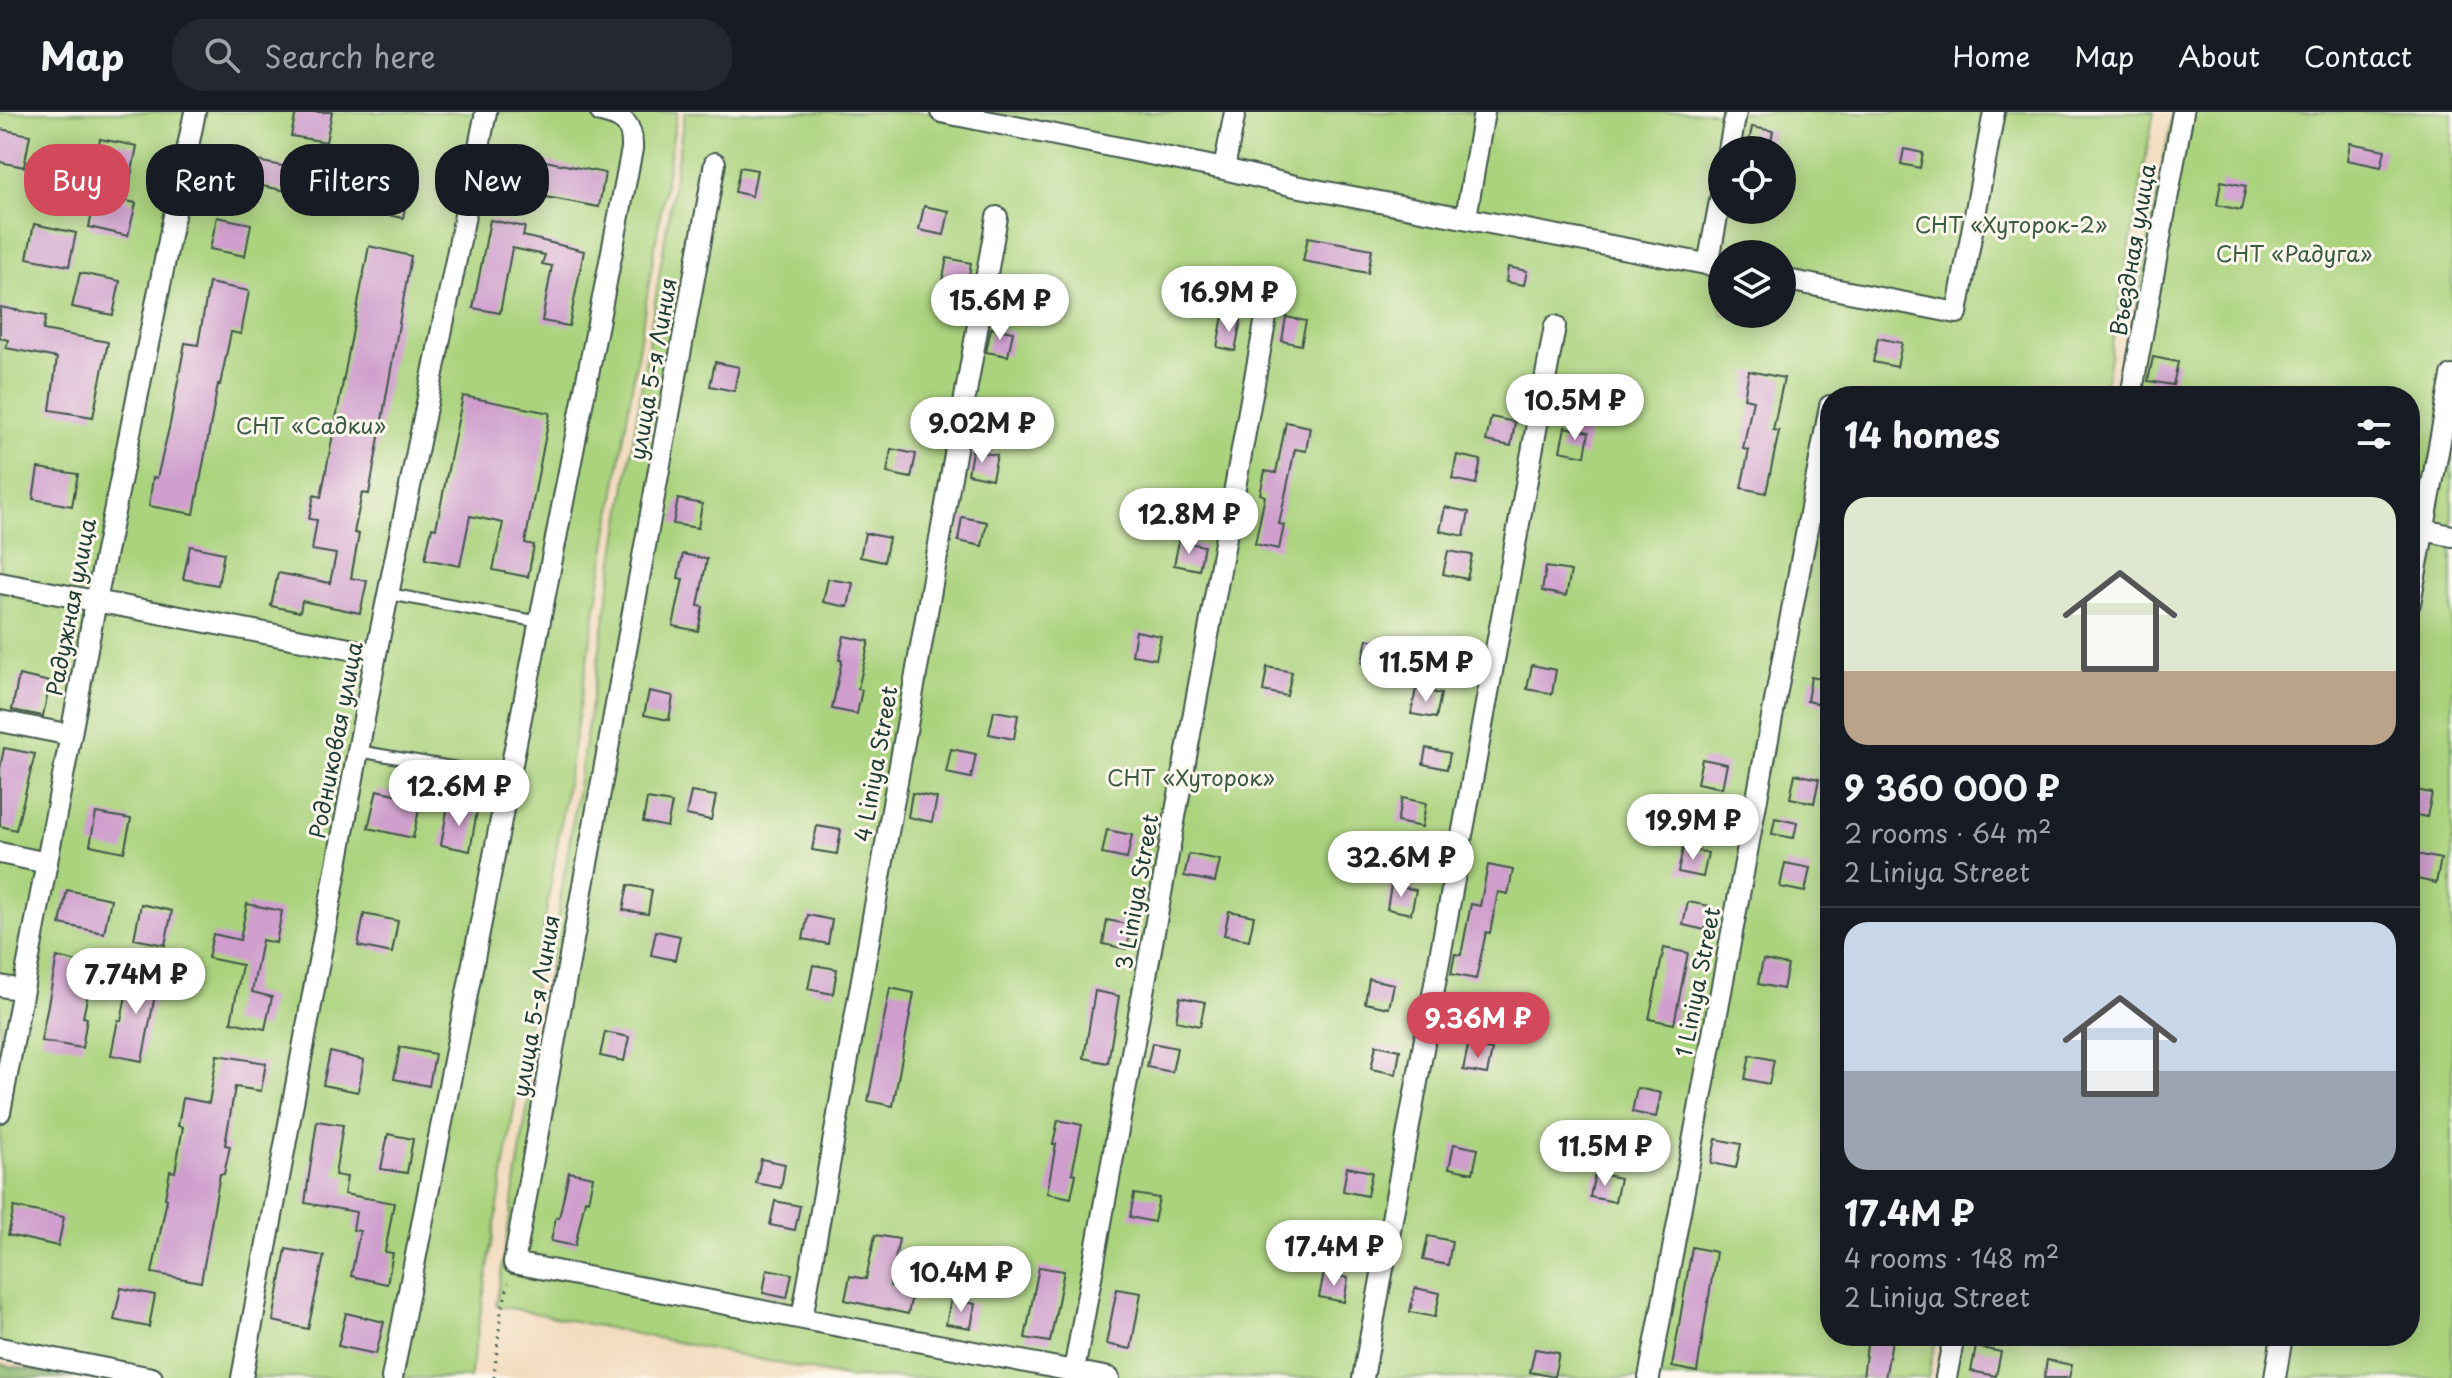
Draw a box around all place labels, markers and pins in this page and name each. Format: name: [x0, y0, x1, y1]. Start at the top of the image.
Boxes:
pin: 16.9M ₽: [1155, 266, 1303, 334]
pin: 15.6M ₽: [926, 274, 1074, 342]
pin: 10.5M ₽: [1501, 374, 1649, 442]
pin: 9.02M ₽: [908, 397, 1056, 465]
pin: 12.8M ₽: [1115, 488, 1263, 556]
pin: 11.5M ₽: [1352, 636, 1500, 704]
pin: 12.6M ₽: [385, 760, 533, 828]
pin: 19.9M ₽: [1619, 794, 1767, 862]
pin: 32.6M ₽: [1327, 831, 1475, 899]
pin: 7.74M ₽: [62, 948, 210, 1016]
pin: 9.36M ₽: [1404, 992, 1552, 1060]
pin: 11.5M ₽: [1531, 1120, 1679, 1188]
pin: 17.4M ₽: [1260, 1220, 1408, 1288]
pin: 10.4M ₽: [887, 1246, 1035, 1314]

